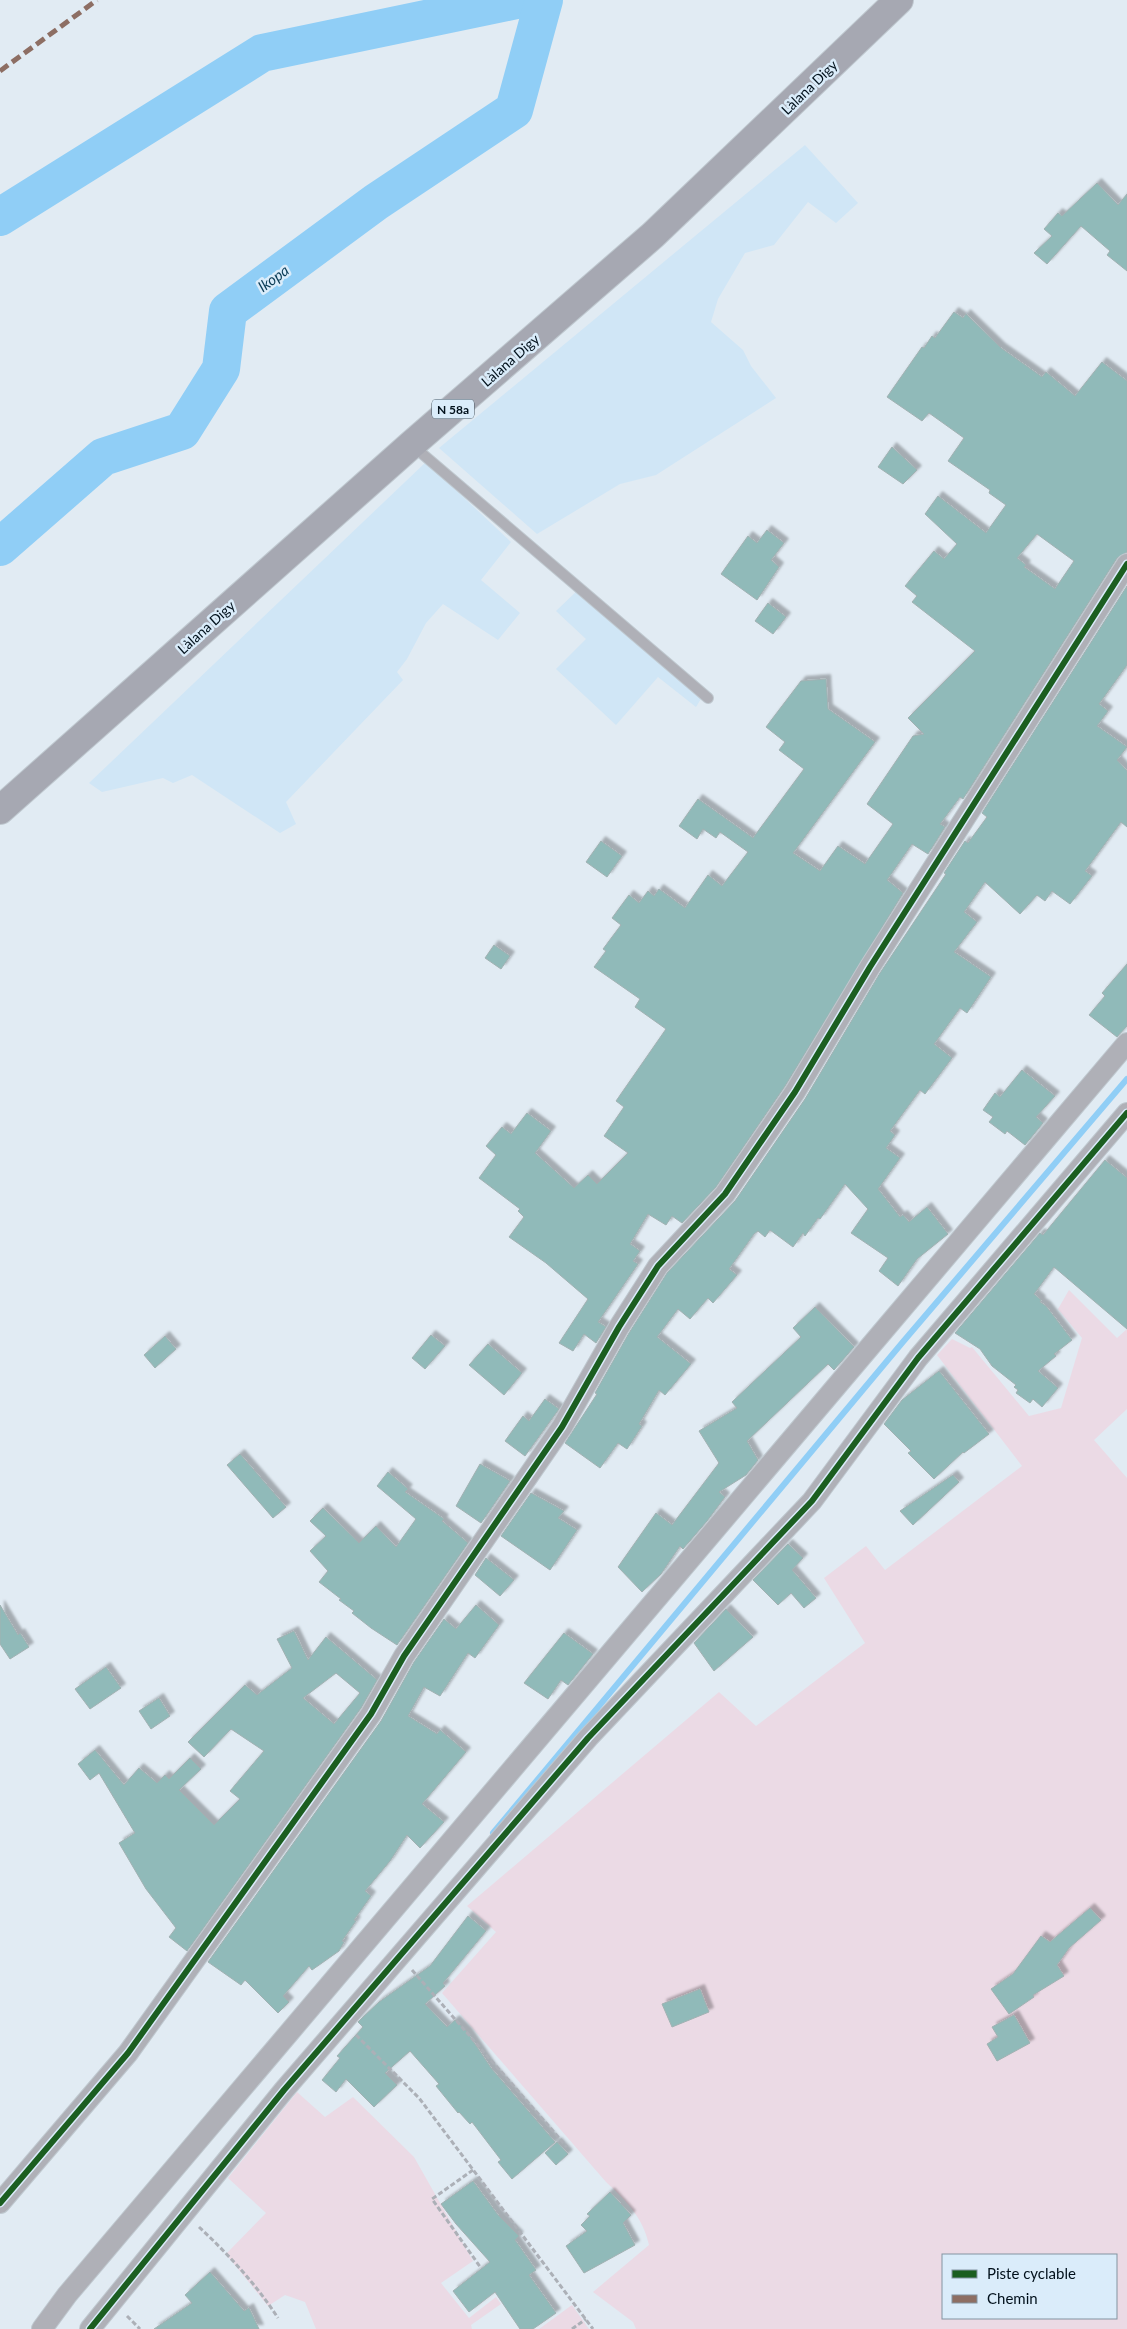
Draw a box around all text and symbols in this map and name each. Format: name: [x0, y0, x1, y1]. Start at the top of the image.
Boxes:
street label: Làlana Digy: [778, 56, 841, 118]
water label: Ikopa: [254, 261, 292, 295]
street label: Làlana Digy: [478, 330, 543, 390]
road number: N 58a: [432, 399, 474, 418]
street label: Làlana Digy: [174, 596, 239, 657]
legend: [942, 2254, 1117, 2319]
text: Piste cyclable: [987, 2264, 1076, 2282]
text: Chemin: [987, 2289, 1038, 2307]

